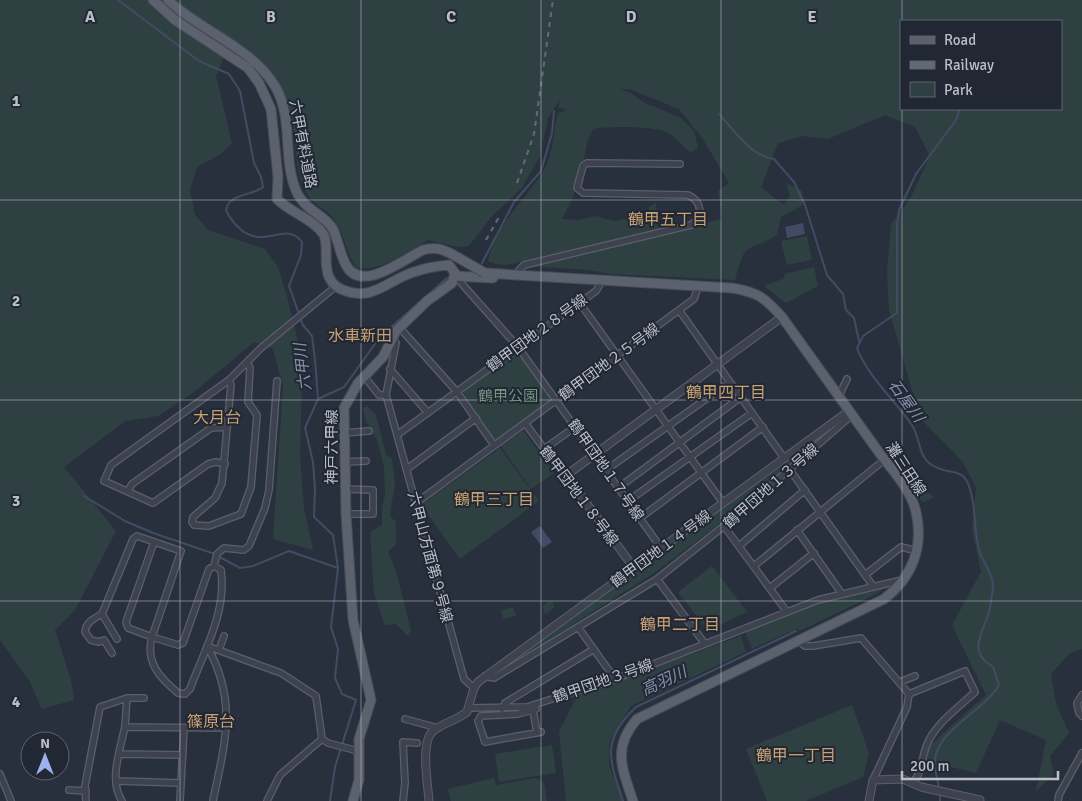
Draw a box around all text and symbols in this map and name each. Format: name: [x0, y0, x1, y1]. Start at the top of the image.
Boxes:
text: A: [85, 7, 96, 27]
text: B: [266, 7, 276, 27]
text: C: [446, 7, 456, 27]
text: D: [626, 7, 637, 27]
text: E: [807, 7, 817, 27]
legend: [900, 20, 1062, 110]
text: Road: [944, 31, 976, 49]
text: Railway: [944, 56, 994, 74]
text: Park: [944, 81, 973, 99]
text: 1: [12, 91, 21, 111]
street label: 六甲有料道路: [286, 98, 320, 190]
district label: 鶴甲五丁目: [628, 210, 708, 230]
street label: 鶴甲団地２８号線: [483, 290, 591, 376]
text: 2: [12, 291, 20, 311]
street label: 鶴甲団地２５号線: [555, 319, 663, 405]
district label: 水車新田: [328, 326, 392, 346]
water label: 六甲川: [290, 340, 316, 392]
water label: 石屋川: [884, 376, 929, 428]
district label: 鶴甲四丁目: [686, 383, 766, 403]
park label: 鶴甲公園: [478, 387, 538, 405]
district label: 大月台: [193, 408, 241, 428]
street label: 神戸六甲線: [323, 409, 341, 485]
street label: 鶴甲団地１７号線: [564, 416, 648, 524]
street label: 灘三田線: [882, 439, 930, 499]
street label: 鶴甲団地１３号線: [720, 440, 822, 532]
street label: 鶴甲団地１８号線: [536, 443, 622, 549]
street label: 六甲山方面第９号線: [404, 489, 456, 625]
district label: 鶴甲三丁目: [454, 490, 534, 510]
text: 3: [12, 491, 20, 511]
street label: 鶴甲団地１４号線: [607, 506, 715, 592]
district label: 鶴甲二丁目: [640, 615, 720, 635]
street label: 鶴甲団地３号線: [550, 655, 656, 707]
water label: 高羽川: [638, 661, 692, 700]
text: 4: [12, 692, 21, 712]
district label: 篠原台: [187, 712, 235, 732]
north arrow: [20, 731, 70, 781]
text: N: [40, 735, 50, 752]
district label: 鶴甲一丁目: [756, 746, 836, 766]
scale bar: [902, 748, 1058, 780]
text: 200 m: [910, 757, 950, 775]

